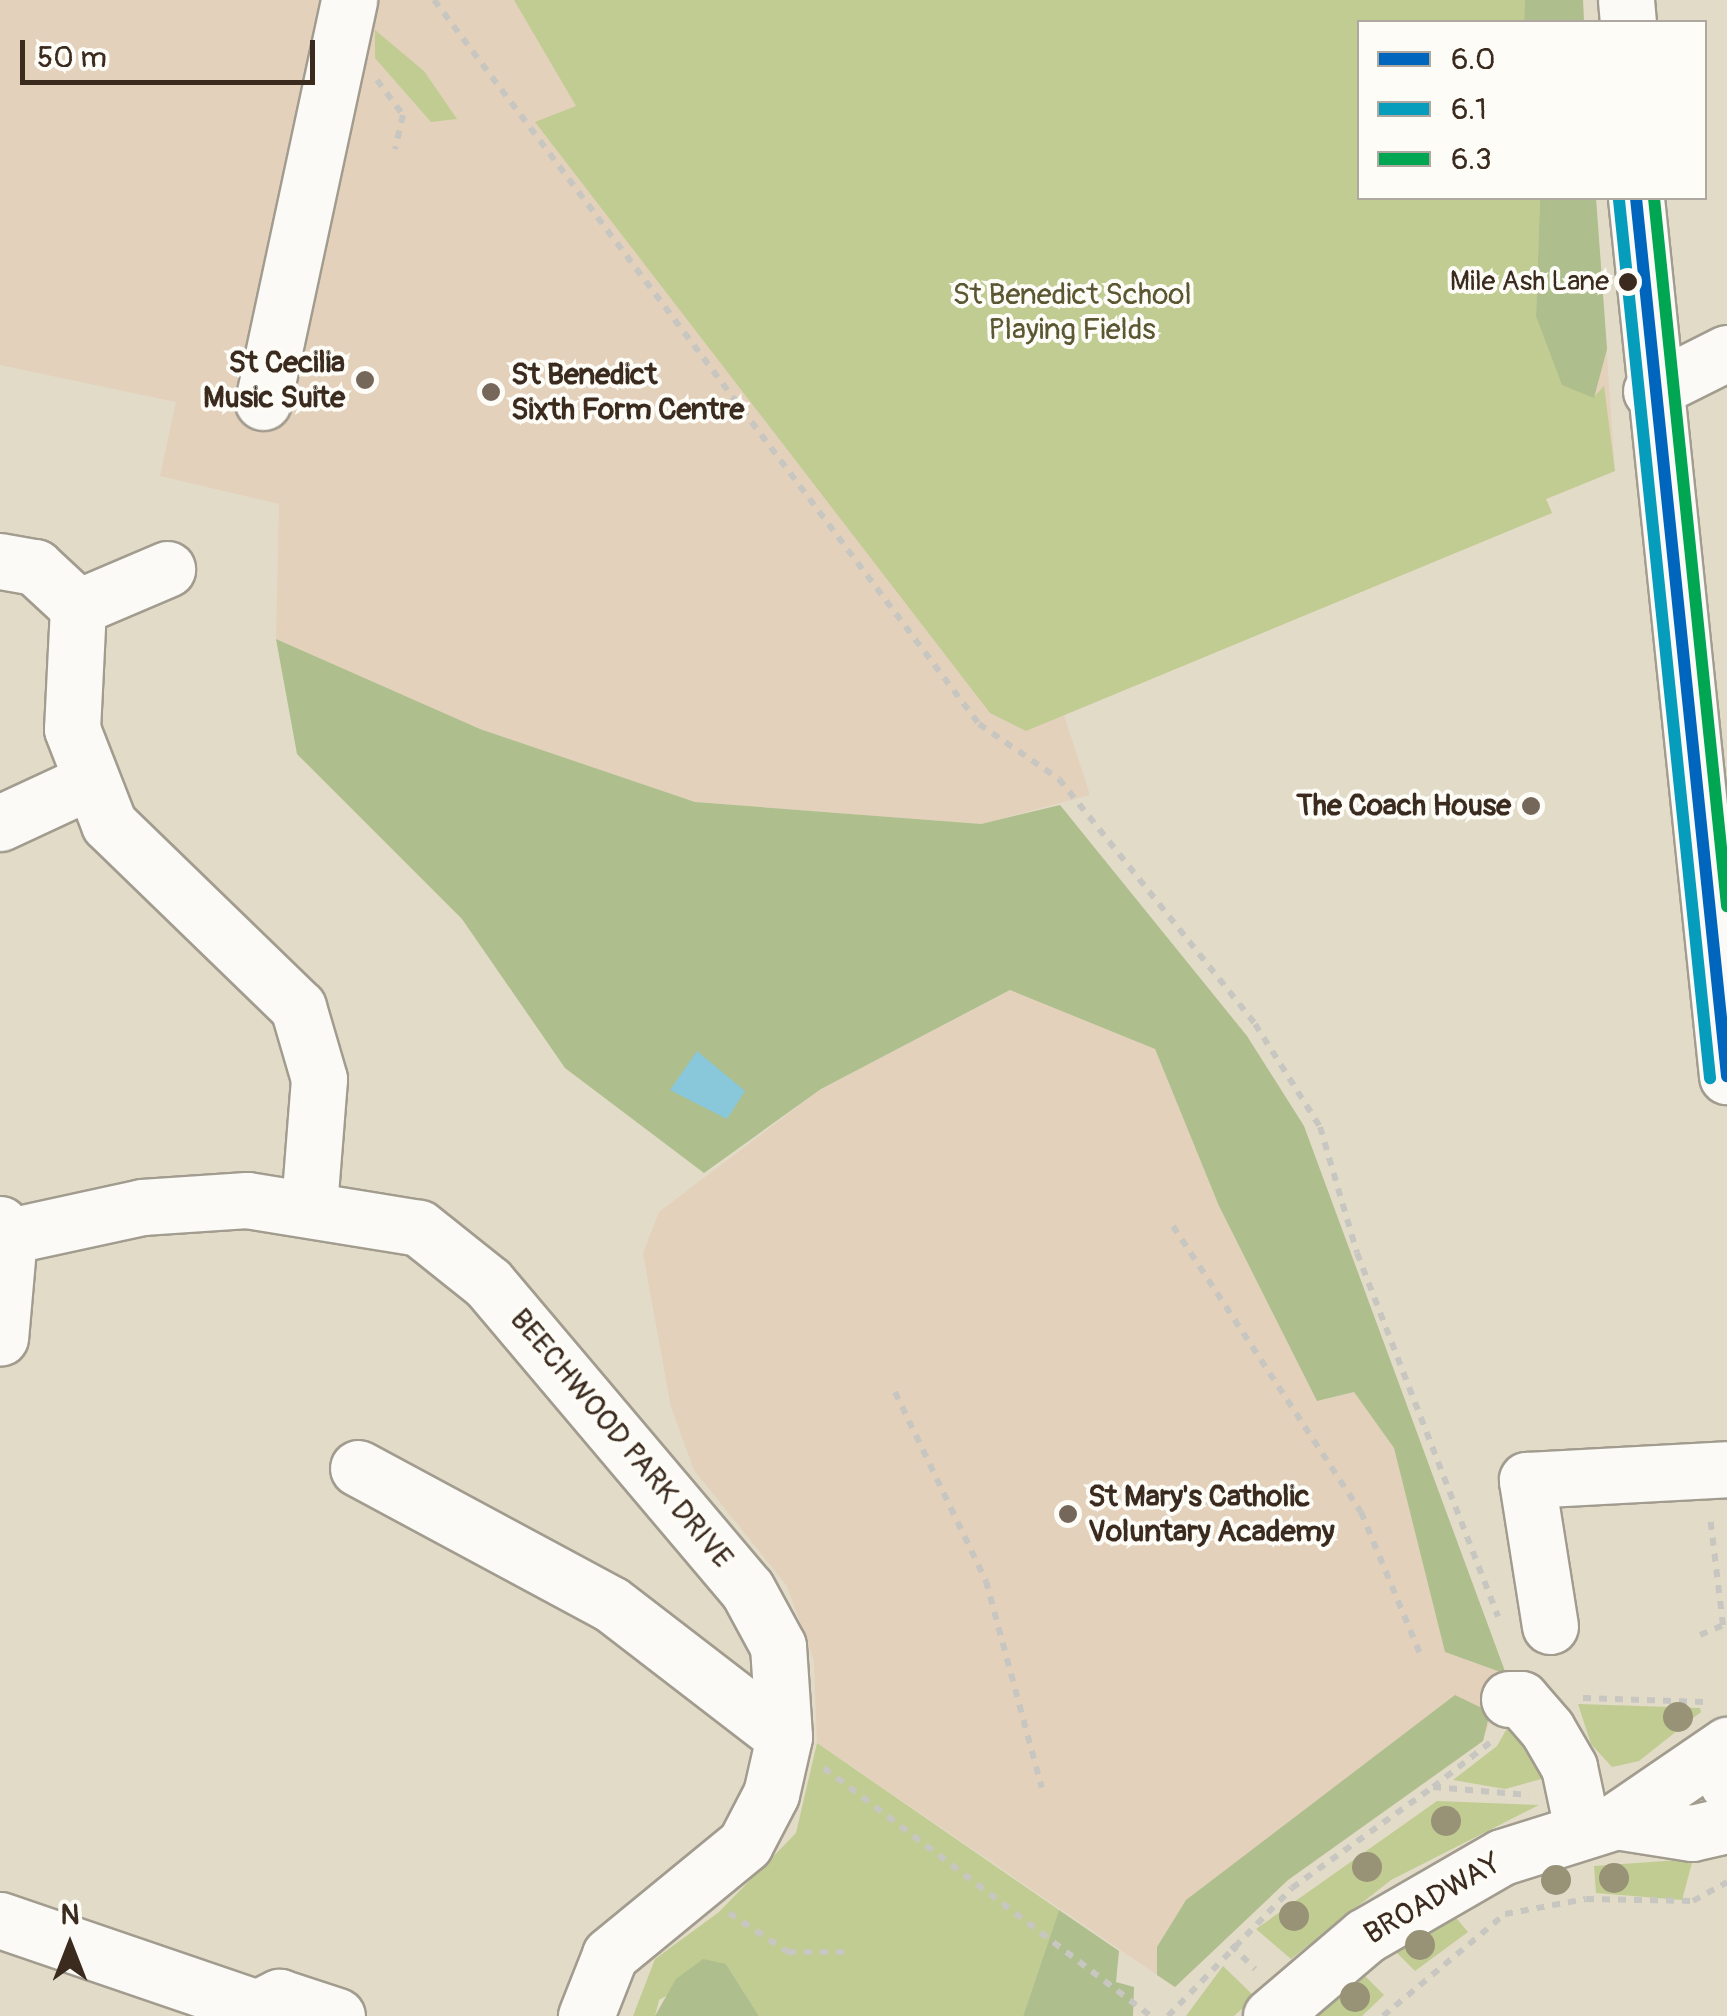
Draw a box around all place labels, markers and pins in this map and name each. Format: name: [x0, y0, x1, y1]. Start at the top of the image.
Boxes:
place label: Mile Ash Lane: [1450, 265, 1609, 299]
marker: Mile Ash Lane: [1618, 272, 1638, 292]
place label: St Cecilia Music Suite: [203, 345, 345, 416]
place label: St Benedict Sixth Form Centre: [511, 357, 744, 428]
marker: St Cecilia Music Suite: [354, 369, 376, 391]
marker: St Benedict Sixth Form Centre: [480, 381, 502, 403]
place label: The Coach House: [1296, 788, 1511, 824]
marker: The Coach House: [1520, 795, 1542, 817]
place label: St Mary's Catholic Voluntary Academy: [1088, 1479, 1335, 1550]
marker: St Mary's Catholic Voluntary Academy: [1057, 1503, 1079, 1525]

